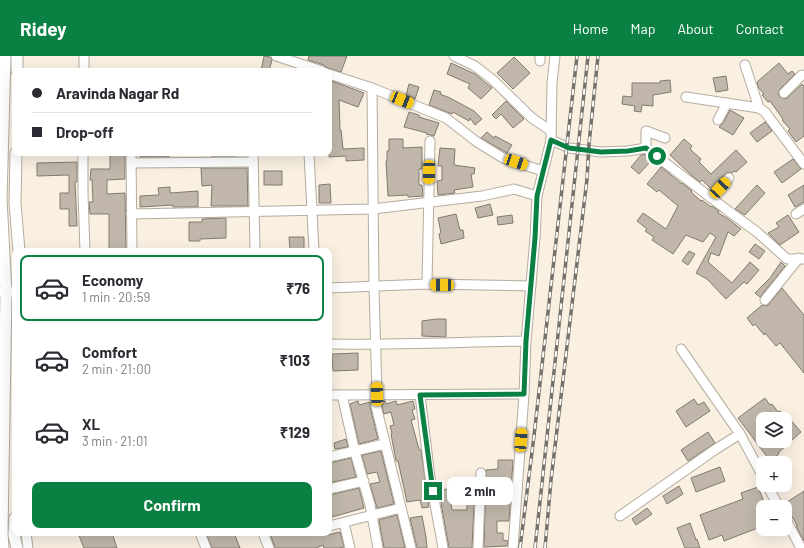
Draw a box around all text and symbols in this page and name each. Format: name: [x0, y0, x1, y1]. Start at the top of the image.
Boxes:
text: Ridey: [20, 17, 67, 40]
text: Home: [573, 20, 609, 37]
text: Map: [631, 20, 655, 37]
text: About: [677, 20, 714, 37]
text: Contact: [736, 20, 784, 37]
text: Aravinda Nagar Rd: [56, 84, 179, 102]
car: [389, 90, 415, 110]
text: Drop-off: [56, 123, 114, 141]
route start: [648, 147, 666, 165]
car: [503, 153, 529, 171]
car: [423, 160, 435, 184]
car: [707, 175, 733, 201]
icon: car: [34, 270, 70, 306]
text: Economy: [82, 271, 143, 289]
text: ₹76: [286, 279, 310, 297]
car: [430, 279, 454, 291]
text: 1 min · 20:59: [82, 289, 150, 305]
icon: car: [34, 342, 70, 378]
text: Comfort: [82, 343, 137, 361]
text: ₹103: [279, 351, 310, 369]
text: 2 min · 21:00: [82, 361, 151, 377]
car: [371, 382, 383, 406]
map controls: [756, 412, 792, 536]
button: layers: [756, 412, 792, 448]
icon: car: [34, 414, 70, 450]
text: XL: [82, 415, 100, 433]
text: ₹129: [280, 423, 310, 441]
car: [514, 428, 528, 452]
text: 3 min · 21:01: [82, 433, 148, 449]
button: +: [756, 456, 792, 492]
callout: 2 min: [447, 477, 513, 505]
button: Confirm: [32, 482, 312, 528]
route end: [424, 482, 442, 500]
text: 2 min: [464, 483, 496, 499]
button: −: [756, 500, 792, 536]

